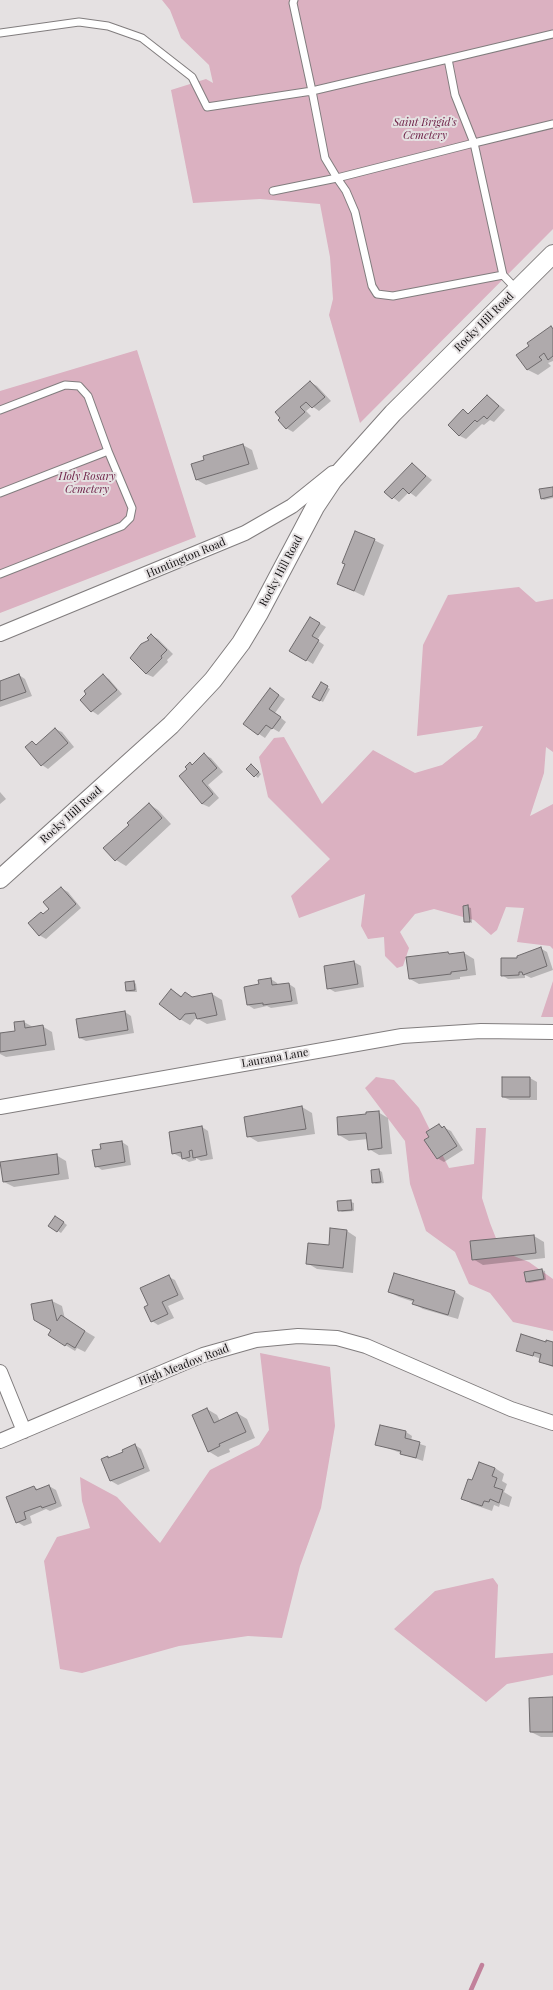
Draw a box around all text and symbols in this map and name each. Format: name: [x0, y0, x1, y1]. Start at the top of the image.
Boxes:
park label: Saint Brigid's Cemetery: [393, 116, 457, 142]
street label: Rocky Hill Road: [452, 290, 516, 354]
park label: Holy Rosary Cemetery: [58, 470, 116, 496]
street label: Rocky Hill Road: [257, 533, 305, 609]
street label: Huntington Road: [144, 535, 228, 581]
street label: Rocky Hill Road: [37, 784, 105, 846]
street label: Laurana Lane: [241, 1046, 309, 1070]
street label: High Meadow Road: [137, 1342, 231, 1388]

